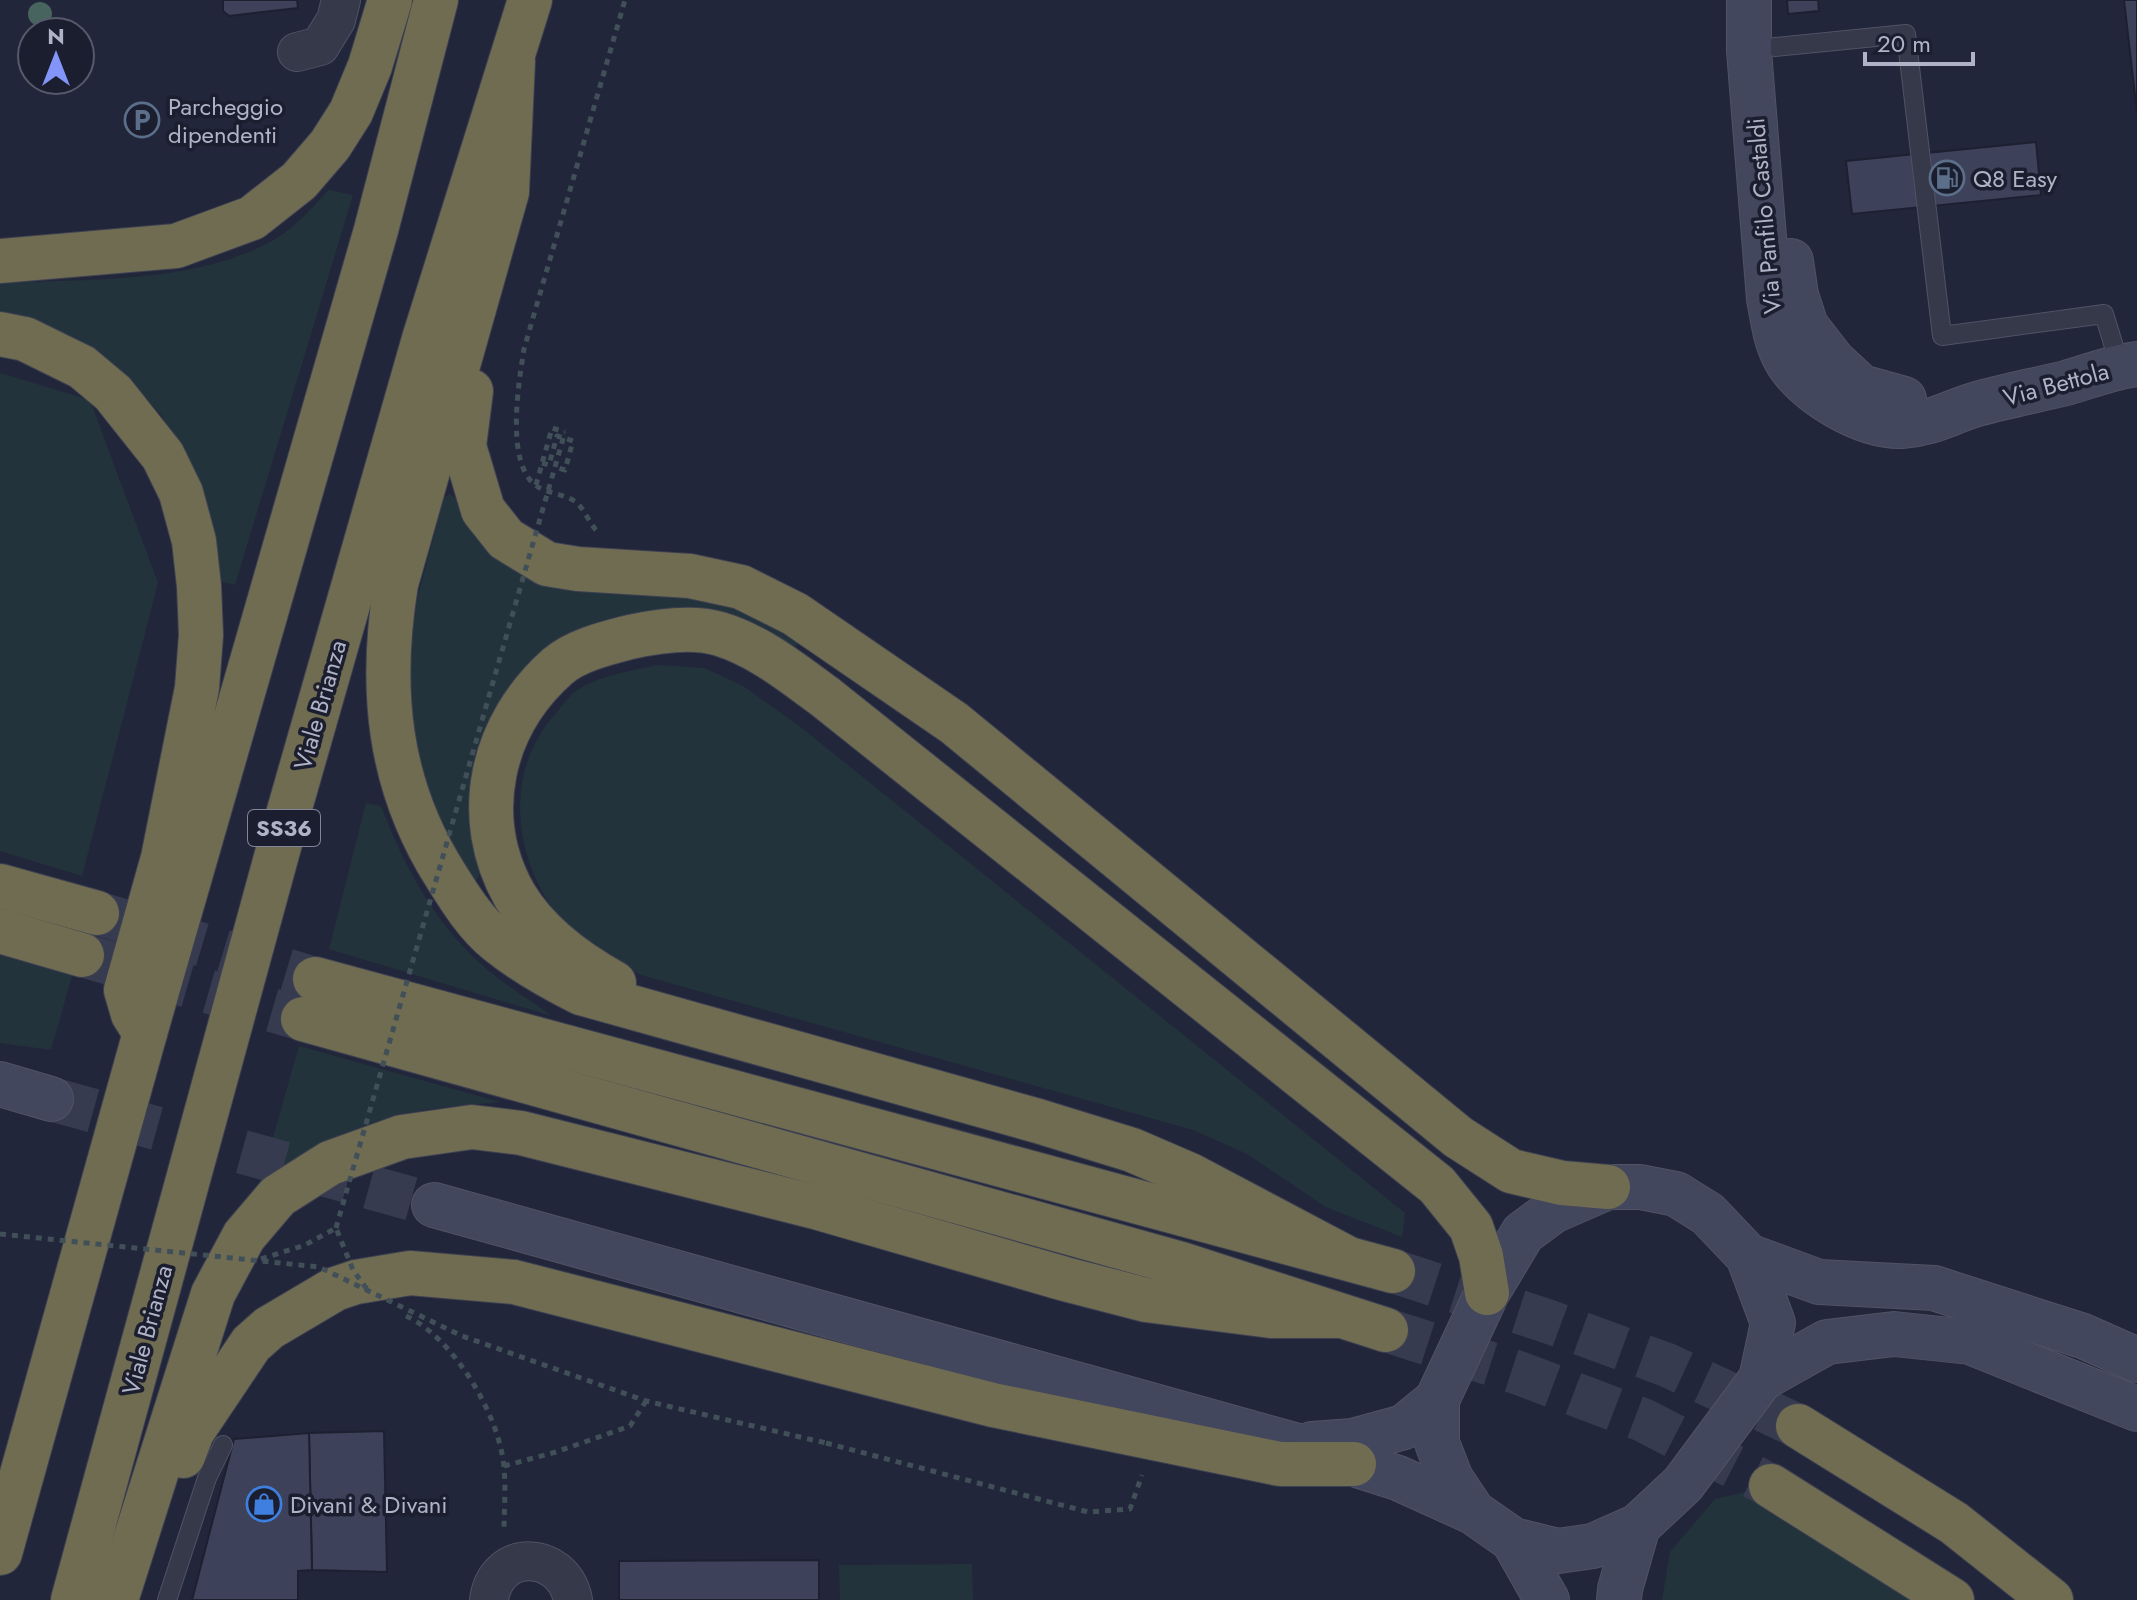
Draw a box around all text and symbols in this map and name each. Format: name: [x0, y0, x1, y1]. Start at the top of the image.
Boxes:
north arrow: [16, 16, 96, 96]
scale bar: [1865, 16, 1973, 66]
text: N: [47, 20, 65, 52]
text: 20 m: [1877, 26, 1931, 61]
place label: Parcheggio dipendenti: [168, 89, 283, 152]
parking icon: Parcheggio dipendenti: [123, 101, 161, 139]
street label: Via Panfilo Castaldi: [1738, 116, 1790, 316]
fuel station icon: Q8 Easy: [1928, 159, 1966, 197]
place label: Q8 Easy: [1973, 161, 2058, 196]
street label: Via Bettola: [1999, 353, 2113, 415]
street label: Viale Brianza: [285, 636, 355, 774]
road number: SS36: [248, 810, 320, 846]
street label: Viale Brianza: [113, 1261, 181, 1399]
shop icon: Divani & Divani: [245, 1485, 283, 1523]
place label: Divani & Divani: [290, 1487, 448, 1522]

